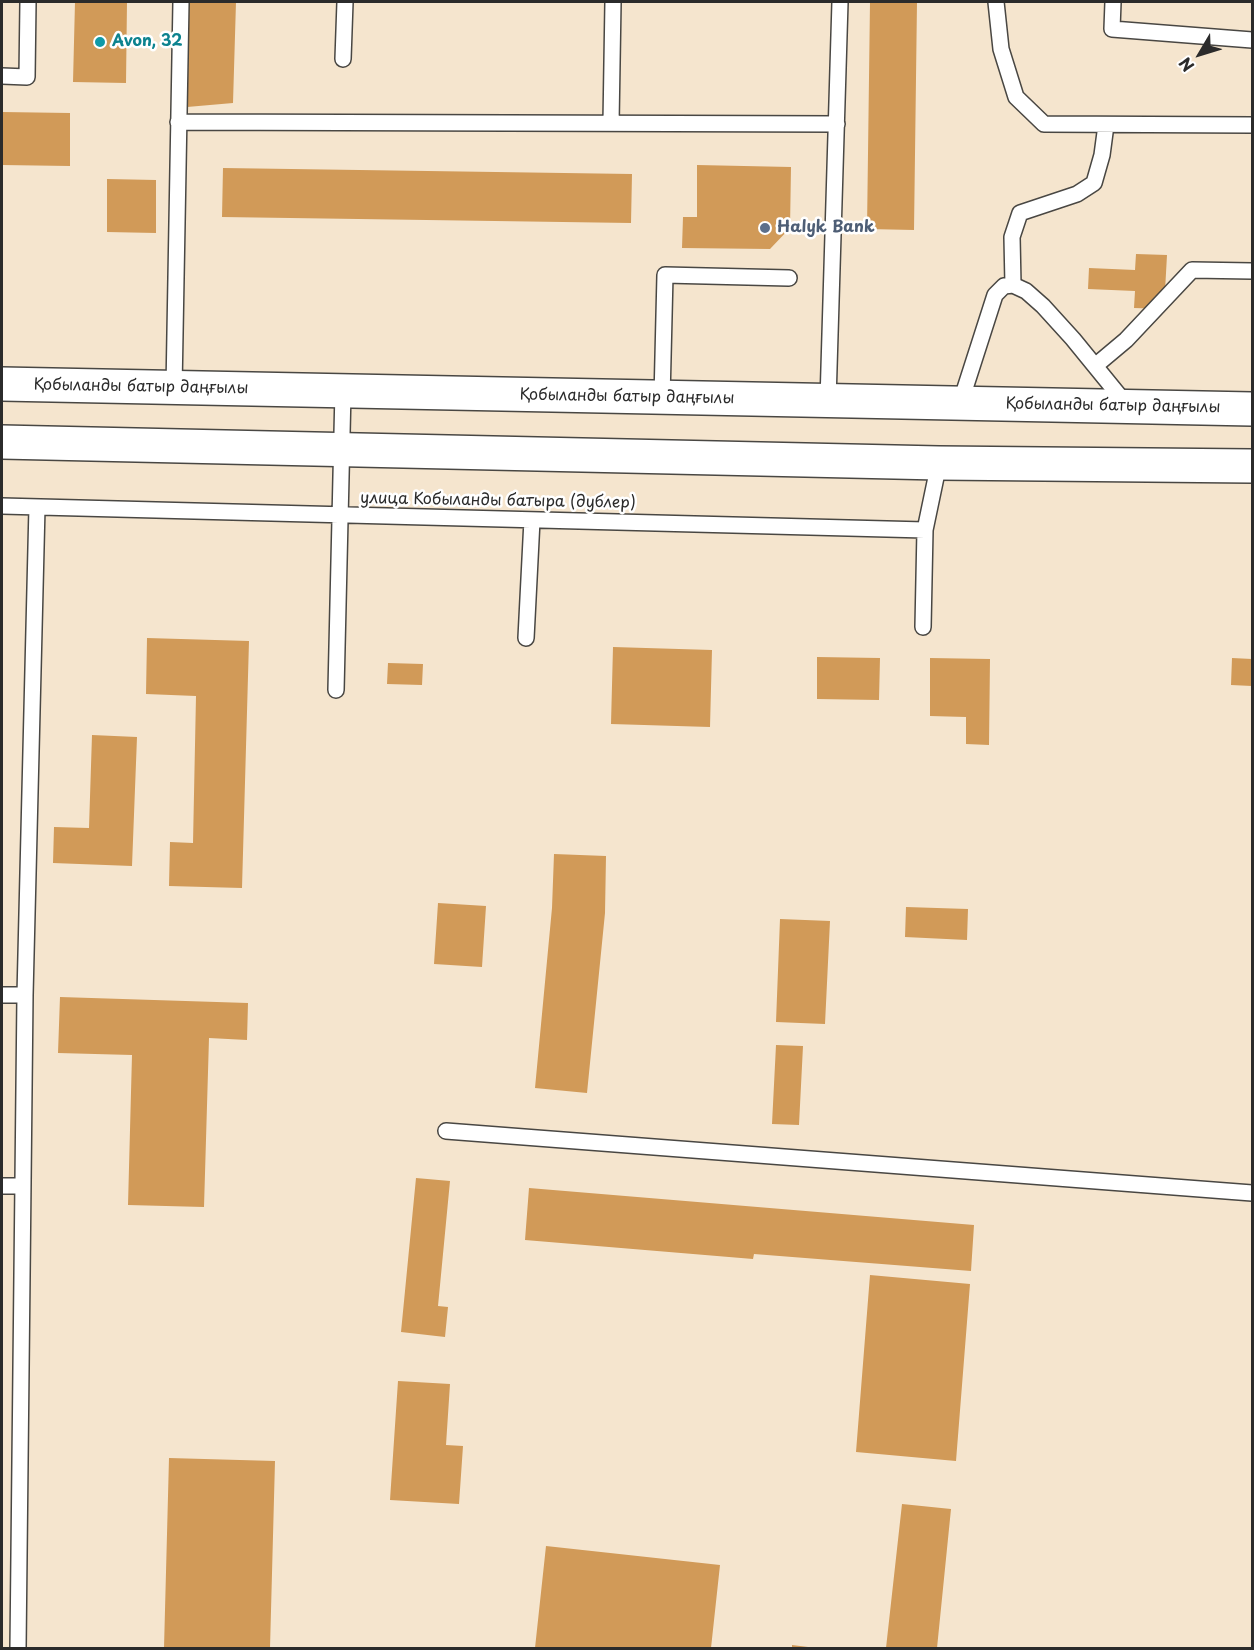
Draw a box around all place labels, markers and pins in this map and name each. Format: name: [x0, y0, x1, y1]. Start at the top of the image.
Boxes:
place label: Avon, 32: [112, 32, 182, 52]
marker: Avon, 32: [93, 35, 107, 49]
place label: Halyk Bank: [777, 218, 875, 238]
marker: Halyk Bank: [758, 221, 772, 235]

